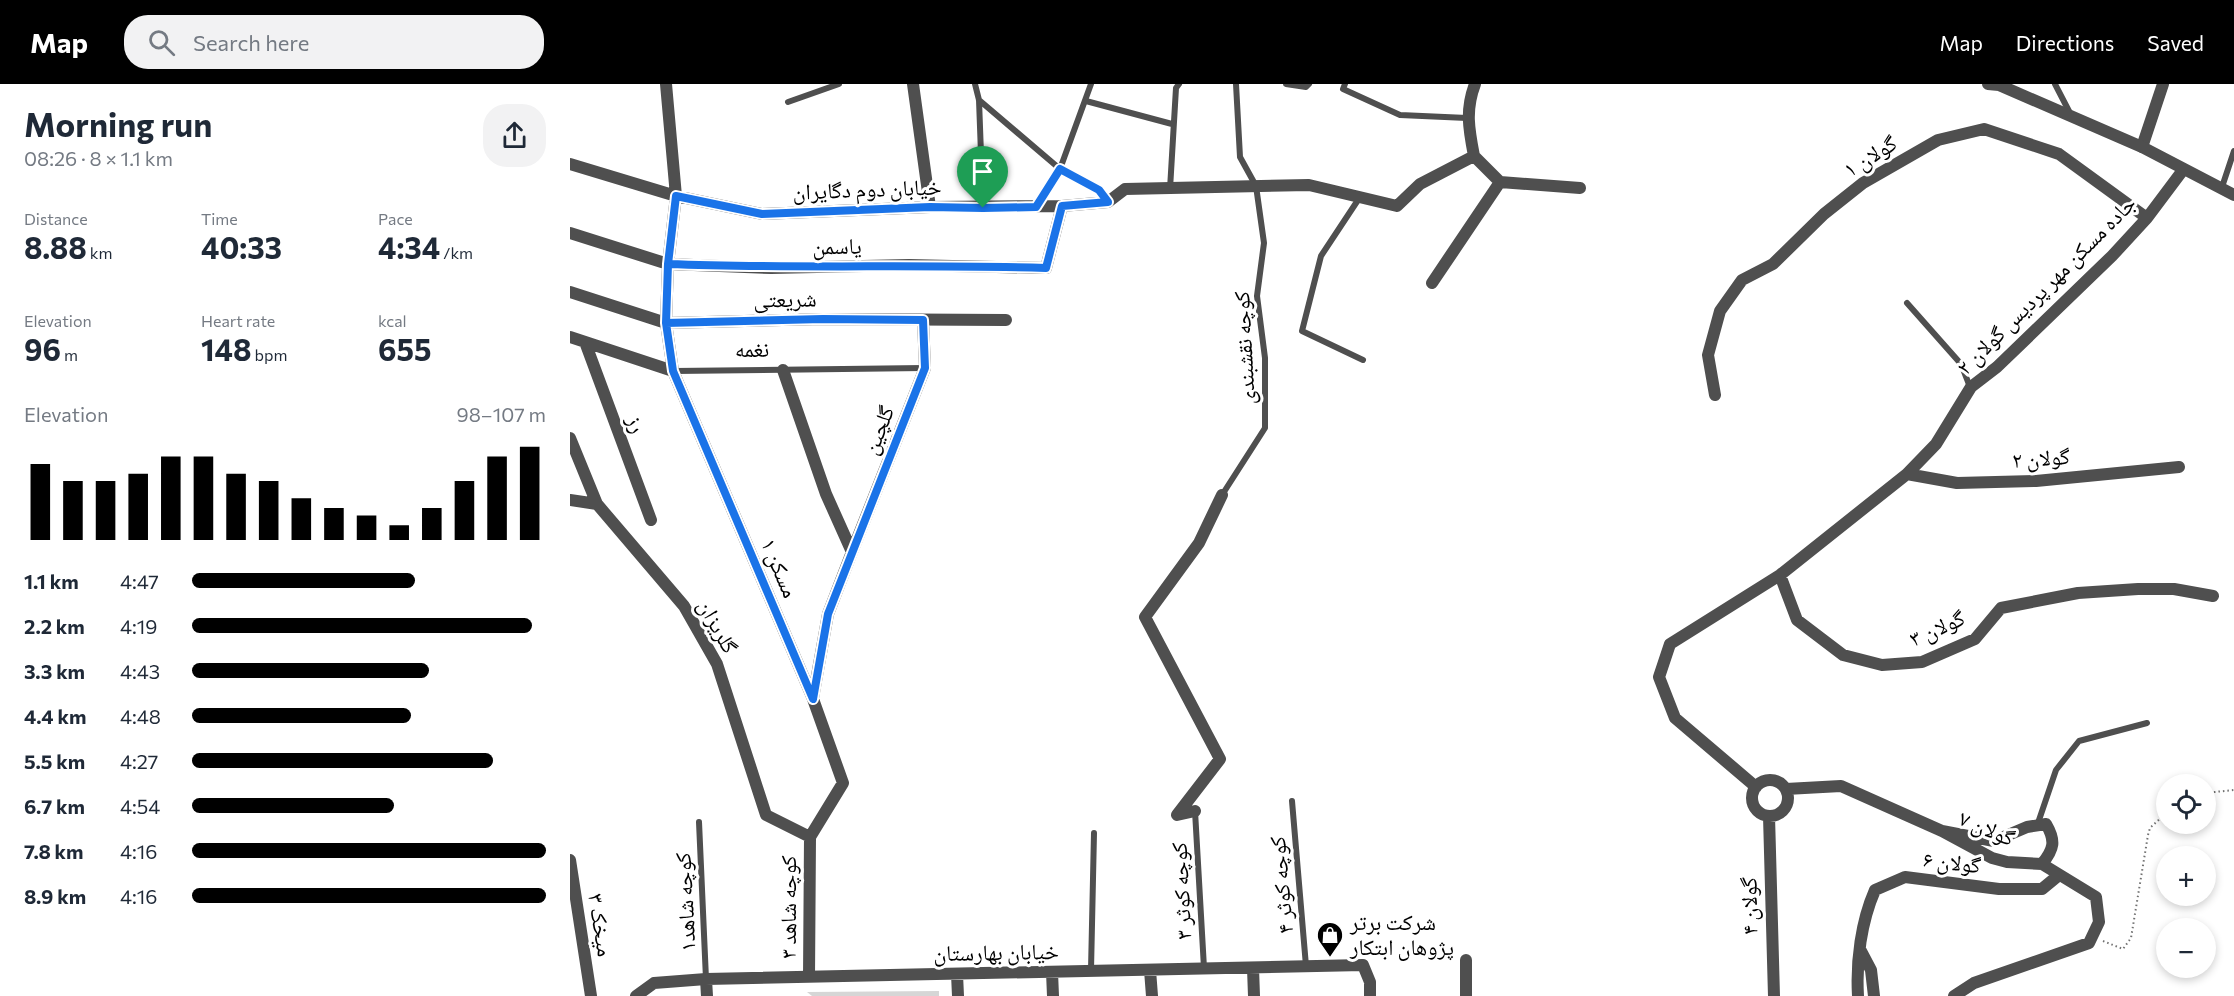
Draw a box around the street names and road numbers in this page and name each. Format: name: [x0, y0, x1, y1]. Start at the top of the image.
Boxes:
street label: گولان ۱: [1838, 129, 1902, 183]
street label: خیابان دوم دگایران: [792, 172, 942, 207]
street label: جاده مسکن مهر پردیس گولان ۲: [1950, 189, 2142, 381]
street label: یاسمن: [812, 232, 862, 260]
street label: شریعتی: [753, 284, 817, 314]
street label: کوچه نقشبندی: [1227, 291, 1261, 405]
street label: نغمه: [735, 335, 769, 362]
street label: گلچین: [856, 402, 900, 458]
street label: رز: [621, 410, 653, 437]
street label: گولان ۲: [2011, 442, 2071, 474]
street label: مسکن ۱: [755, 534, 805, 602]
street label: گلریزان: [692, 594, 744, 658]
street label: گولان ۳: [1905, 603, 1969, 653]
street label: گولان ۷: [1955, 804, 2019, 852]
street label: کوچه کوثر ۴: [1263, 835, 1299, 935]
street label: کوچه کوثر ۳: [1164, 842, 1197, 940]
street label: گولان ۶: [1922, 845, 1982, 879]
street label: کوچه شاهد۱: [668, 852, 701, 952]
street label: کوچه شاهد ۳: [774, 855, 802, 959]
street label: گولان ۴: [1734, 877, 1764, 935]
street label: میخک ۳: [583, 891, 620, 959]
street label: خیابان بهارستان: [933, 937, 1059, 967]

